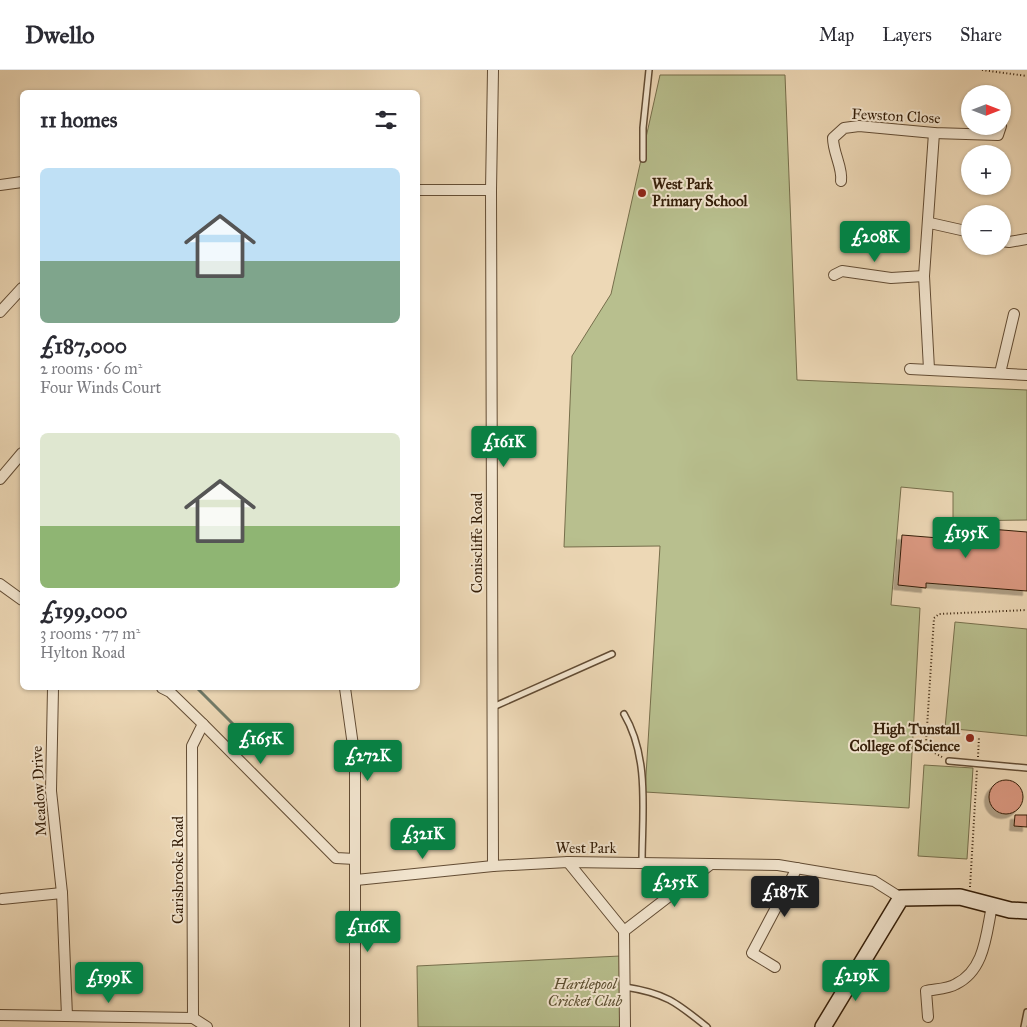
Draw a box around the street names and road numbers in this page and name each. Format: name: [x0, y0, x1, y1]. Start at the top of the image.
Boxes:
street label: Fewston Close: [851, 105, 941, 127]
street label: Coniscliffe Road: [468, 492, 486, 593]
street label: Meadow Drive: [28, 745, 50, 837]
street label: Carisbrooke Road: [169, 815, 187, 924]
street label: West Park: [555, 839, 617, 857]

